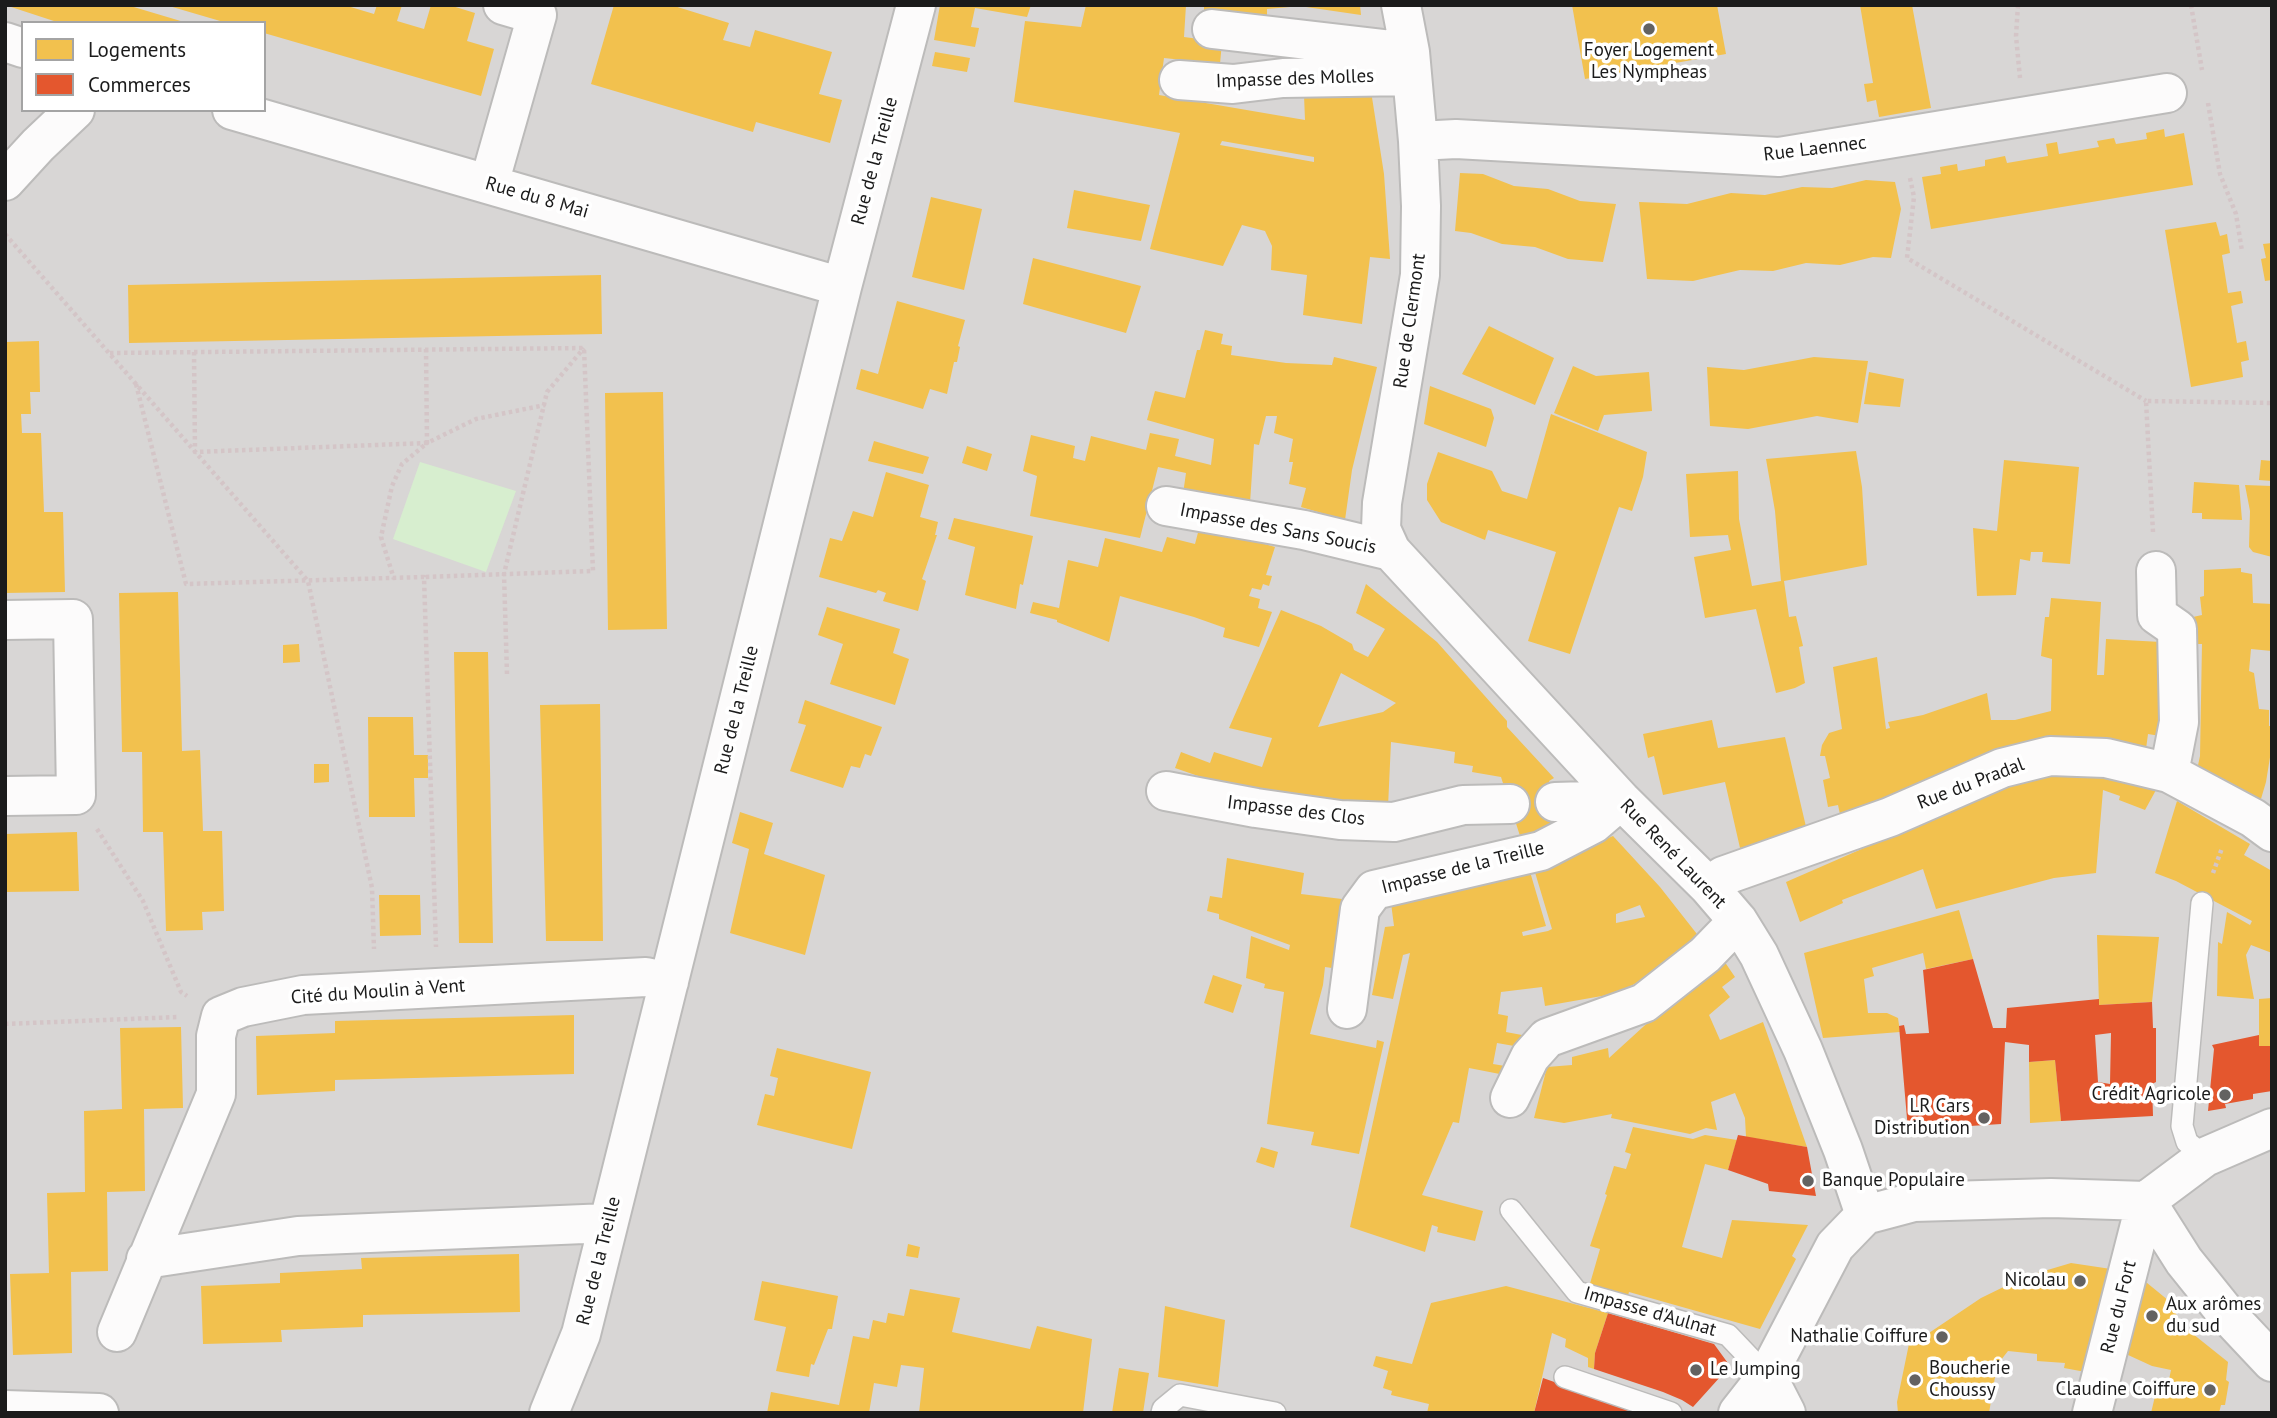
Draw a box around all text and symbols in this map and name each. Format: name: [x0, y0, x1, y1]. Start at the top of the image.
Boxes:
legend: [21, 21, 266, 112]
marker: Foyer Logement Les Nympheas: [1641, 21, 1657, 37]
text: Logements: [88, 36, 186, 63]
place label: Foyer Logement Les Nympheas: [1584, 40, 1714, 84]
street label: Impasse des Molles: [1216, 65, 1374, 93]
text: Commerces: [88, 71, 191, 98]
street label: Rue de la Treille: [847, 95, 903, 227]
street label: Rue Laennec: [1762, 131, 1868, 167]
street label: Rue du 8 Mai: [483, 172, 591, 224]
street label: Rue de Clermont: [1389, 252, 1431, 390]
street label: Impasse des Sans Soucis: [1178, 499, 1378, 559]
street label: Rue de la Treille: [710, 643, 764, 777]
street label: Rue du Pradal: [1914, 753, 2028, 815]
street label: Impasse des Clos: [1226, 791, 1366, 831]
street label: Rue René Laurent: [1615, 795, 1731, 913]
street label: Impasse de la Treille: [1379, 837, 1547, 899]
street label: Cité du Moulin à Vent: [290, 975, 466, 1009]
place label: Crédit Agricole: [2091, 1084, 2211, 1106]
marker: Crédit Agricole: [2217, 1087, 2233, 1103]
place label: LR Cars Distribution: [1874, 1096, 1970, 1140]
marker: LR Cars Distribution: [1976, 1110, 1992, 1126]
place label: Banque Populaire: [1822, 1170, 1965, 1192]
marker: Banque Populaire: [1800, 1173, 1816, 1189]
street label: Rue de la Treille: [572, 1194, 626, 1328]
street label: Rue du Fort: [2096, 1258, 2142, 1356]
place label: Nicolau: [2005, 1270, 2066, 1292]
marker: Nicolau: [2072, 1273, 2088, 1289]
street label: Impasse d'Aulnat: [1581, 1282, 1719, 1342]
place label: Aux arômes du sud: [2166, 1294, 2261, 1338]
marker: Aux arômes du sud: [2144, 1308, 2160, 1324]
place label: Nathalie Coiffure: [1790, 1326, 1928, 1348]
marker: Nathalie Coiffure: [1934, 1329, 1950, 1345]
place label: Boucherie Choussy: [1929, 1358, 2010, 1402]
place label: Le Jumping: [1710, 1359, 1801, 1381]
marker: Le Jumping: [1688, 1362, 1704, 1378]
marker: Boucherie Choussy: [1907, 1372, 1923, 1388]
place label: Claudine Coiffure: [2056, 1379, 2196, 1401]
marker: Claudine Coiffure: [2202, 1382, 2218, 1398]

